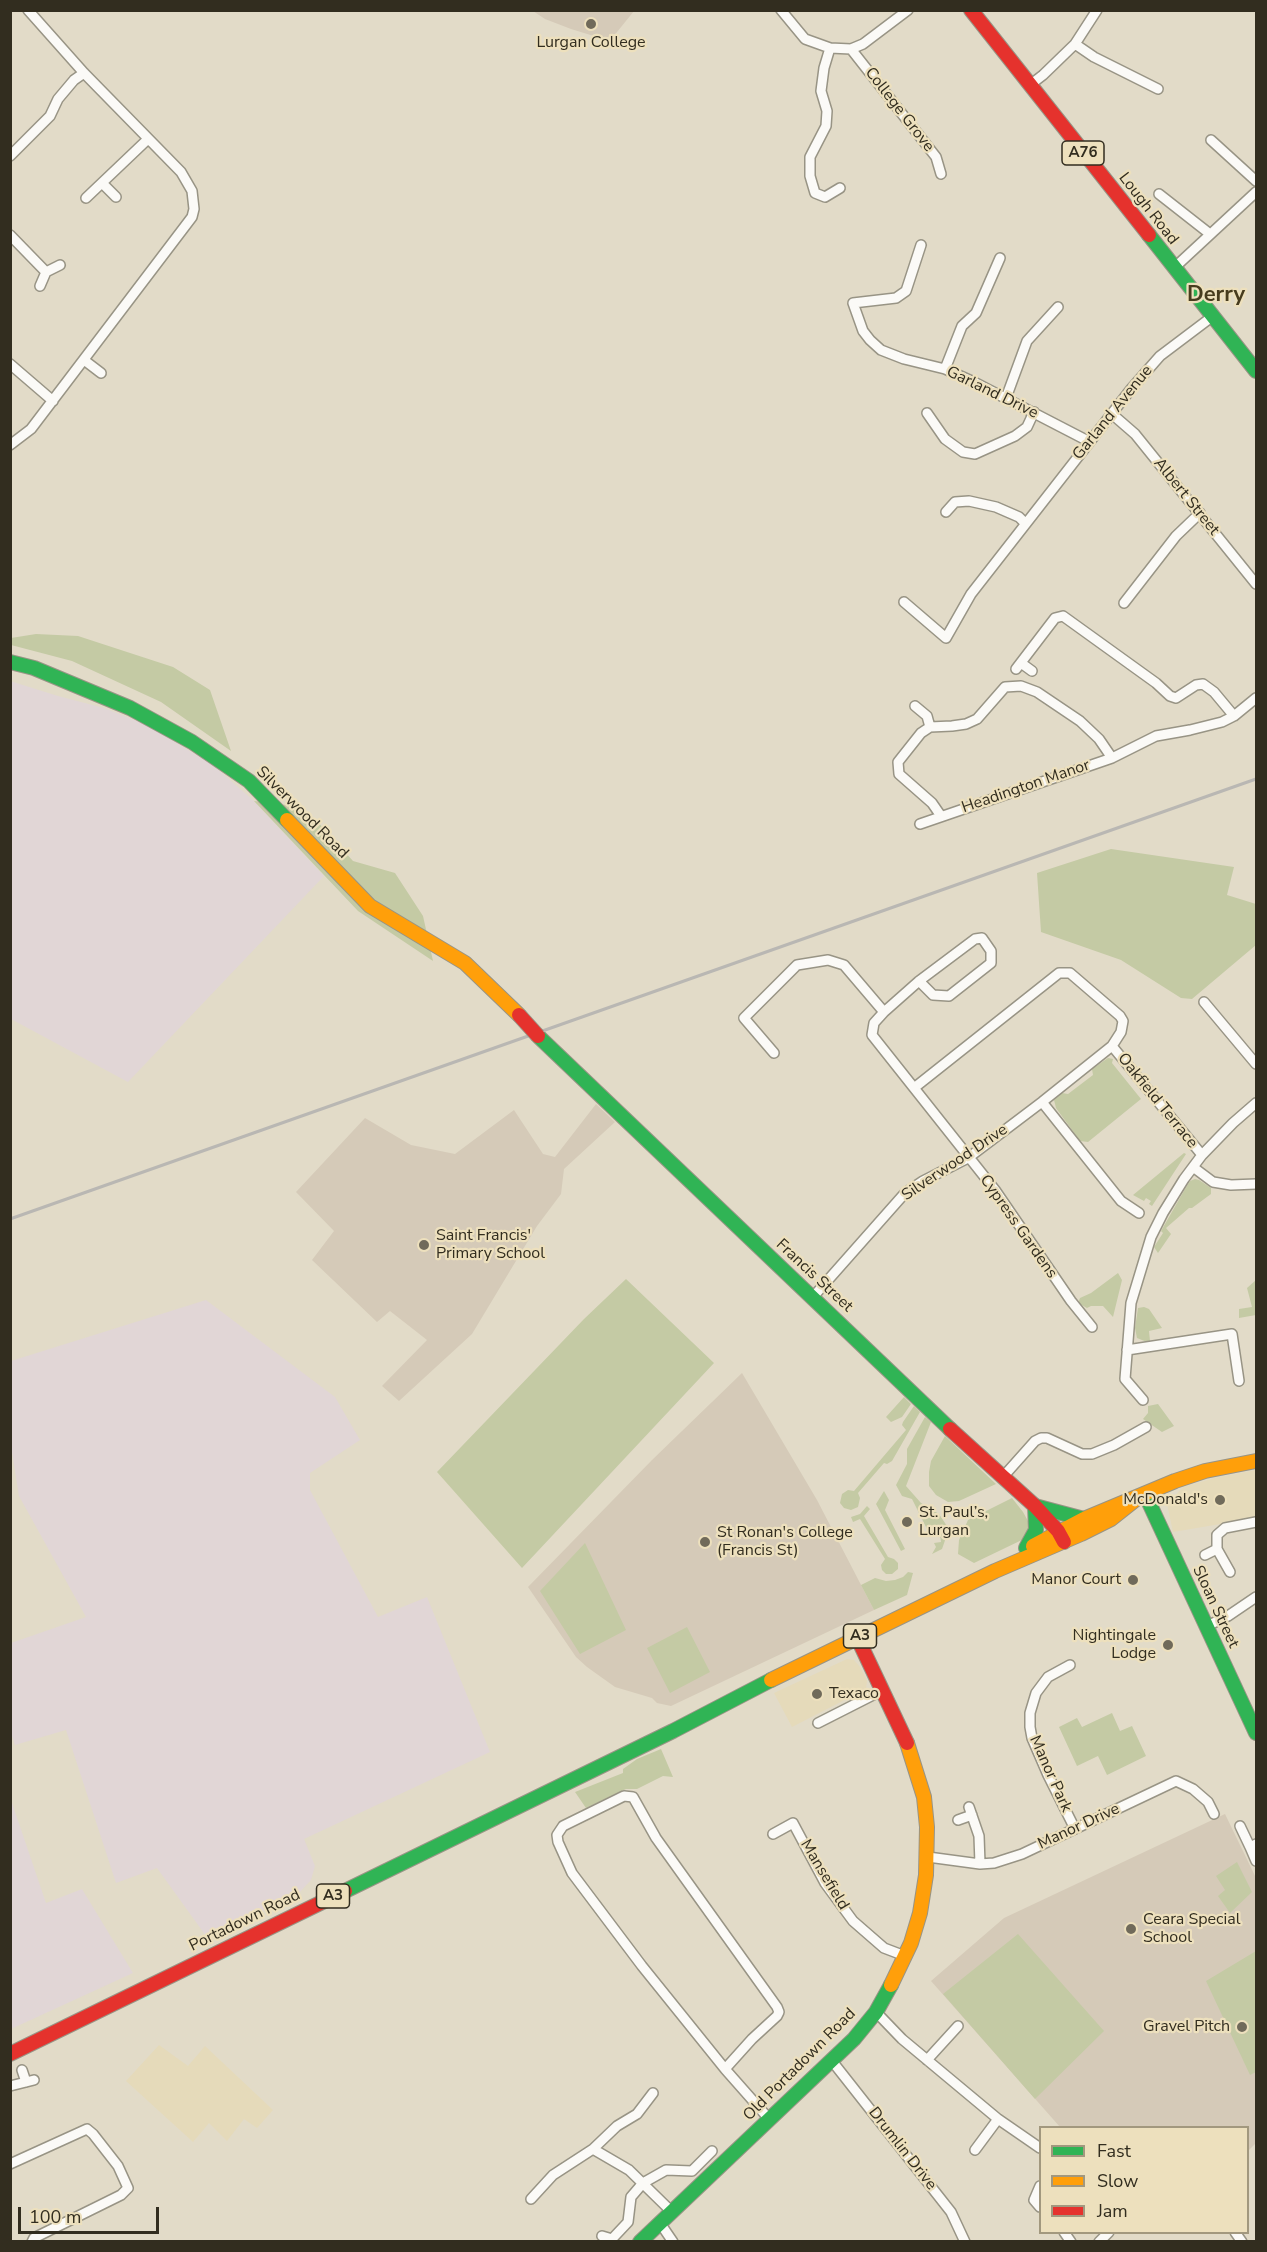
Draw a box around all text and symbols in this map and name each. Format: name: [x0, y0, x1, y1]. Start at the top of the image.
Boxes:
marker: Lurgan College: [584, 17, 598, 31]
place label: Lurgan College: [536, 33, 646, 53]
street label: College Grove: [860, 64, 938, 156]
road number: A76: [1062, 141, 1104, 165]
street label: Lough Road: [1114, 169, 1182, 249]
district label: Derry: [1187, 283, 1245, 309]
street label: Garland Avenue: [1069, 362, 1157, 464]
street label: Garland Drive: [943, 363, 1041, 423]
street label: Albert Street: [1149, 455, 1223, 539]
street label: Headington Manor: [959, 756, 1093, 818]
street label: Silverwood Road: [252, 763, 352, 863]
street label: Oakfield Terrace: [1113, 1050, 1201, 1152]
street label: Silverwood Drive: [898, 1121, 1012, 1205]
street label: Cypress Gardens: [975, 1172, 1061, 1282]
place label: Saint Francis' Primary School: [436, 1226, 545, 1264]
street label: Francis Street: [771, 1235, 857, 1317]
marker: Saint Francis' Primary School: [417, 1238, 431, 1252]
place label: McDonald's: [1123, 1490, 1208, 1510]
marker: McDonald's: [1213, 1493, 1227, 1507]
place label: St. Paul’s, Lurgan: [919, 1503, 988, 1541]
marker: St. Paul’s, Lurgan: [900, 1515, 914, 1529]
place label: St Ronan's College (Francis St): [717, 1523, 853, 1561]
marker: St Ronan's College (Francis St): [698, 1535, 712, 1549]
street label: Sloan Street: [1188, 1563, 1242, 1651]
place label: Manor Court: [1031, 1570, 1121, 1590]
marker: Manor Court: [1126, 1573, 1140, 1587]
road number: A3: [844, 1624, 876, 1648]
place label: Nightingale Lodge: [1073, 1626, 1156, 1664]
marker: Nightingale Lodge: [1161, 1638, 1175, 1652]
place label: Texaco: [829, 1684, 879, 1704]
marker: Texaco: [810, 1687, 824, 1701]
street label: Manor Park: [1025, 1733, 1075, 1815]
street label: Manor Drive: [1035, 1800, 1123, 1854]
street label: Mansefield: [795, 1836, 853, 1914]
road number: A3: [316, 1884, 350, 1908]
street label: Portadown Road: [186, 1886, 304, 1956]
place label: Ceara Special School: [1143, 1910, 1240, 1948]
marker: Ceara Special School: [1124, 1922, 1138, 1936]
street label: Old Portadown Road: [740, 2005, 860, 2125]
place label: Gravel Pitch: [1143, 2017, 1230, 2037]
marker: Gravel Pitch: [1235, 2020, 1249, 2034]
street label: Drumlin Drive: [864, 2104, 940, 2194]
legend: [1039, 2126, 1249, 2234]
text: Fast: [1097, 2139, 1131, 2163]
text: Slow: [1097, 2169, 1138, 2193]
scale bar: [21, 2195, 162, 2233]
text: Jam: [1097, 2199, 1128, 2223]
text: 100 m: [29, 2205, 81, 2229]

